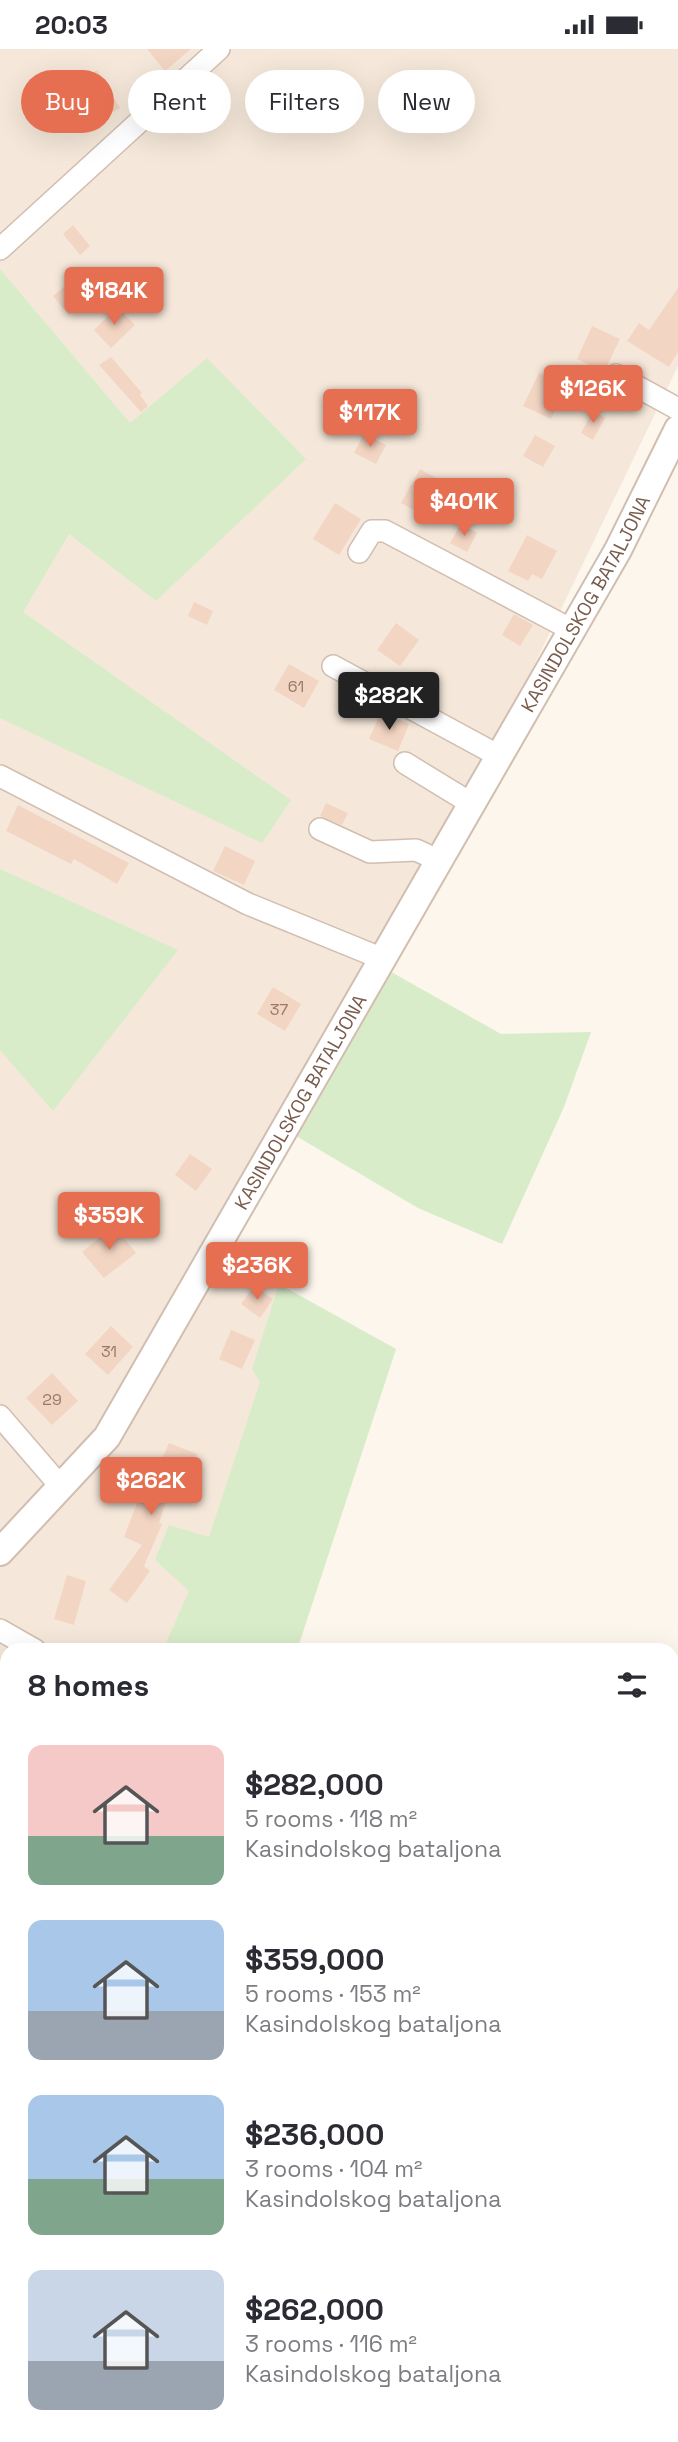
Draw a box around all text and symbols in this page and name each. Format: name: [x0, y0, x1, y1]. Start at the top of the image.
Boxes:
text: 20:03: [35, 8, 108, 42]
chip: Buy: [21, 70, 114, 133]
chip: Rent: [128, 70, 231, 133]
chip: Filters: [245, 70, 364, 133]
chip: New: [378, 70, 475, 133]
pin: $184K: [65, 267, 163, 327]
text: $184K: [80, 275, 148, 305]
pin: $126K: [544, 365, 642, 425]
text: $126K: [560, 373, 626, 403]
pin: $117K: [321, 389, 419, 449]
text: $117K: [339, 397, 401, 427]
pin: $401K: [415, 479, 513, 538]
text: $401K: [430, 486, 498, 516]
street label: KASINDOLSKOG BATALJONA: [515, 491, 656, 717]
pin: $282K: [340, 673, 438, 732]
house number: 61: [288, 676, 304, 697]
text: $282K: [354, 680, 424, 710]
street label: KASINDOLSKOG BATALJONA: [229, 990, 372, 1214]
house number: 37: [270, 999, 288, 1020]
pin: $359K: [60, 1193, 158, 1252]
text: $359K: [74, 1200, 144, 1230]
pin: $236K: [208, 1243, 306, 1302]
text: $236K: [222, 1250, 292, 1280]
house number: 31: [101, 1341, 117, 1362]
house number: 29: [42, 1389, 62, 1410]
pin: $262K: [102, 1457, 200, 1517]
text: $262K: [116, 1465, 186, 1495]
text: 8 homes: [28, 1666, 149, 1705]
icon: filters: [613, 1666, 651, 1704]
text: $282,000: [245, 1765, 384, 1804]
icon: home: [84, 1773, 168, 1857]
text: 5 rooms · 118 m²: [245, 1804, 417, 1834]
text: Kasindolskog bataljona: [245, 1834, 501, 1864]
text: $359,000: [245, 1940, 384, 1979]
icon: home: [84, 1948, 168, 2032]
text: 5 rooms · 153 m²: [245, 1979, 421, 2009]
text: Kasindolskog bataljona: [245, 2009, 501, 2039]
text: $236,000: [245, 2115, 385, 2154]
icon: home: [84, 2123, 168, 2207]
text: 3 rooms · 104 m²: [245, 2154, 422, 2184]
text: Kasindolskog bataljona: [245, 2184, 501, 2214]
text: $262,000: [245, 2290, 384, 2329]
icon: home: [84, 2298, 168, 2382]
text: 3 rooms · 116 m²: [245, 2329, 417, 2359]
text: Kasindolskog bataljona: [245, 2359, 501, 2389]

